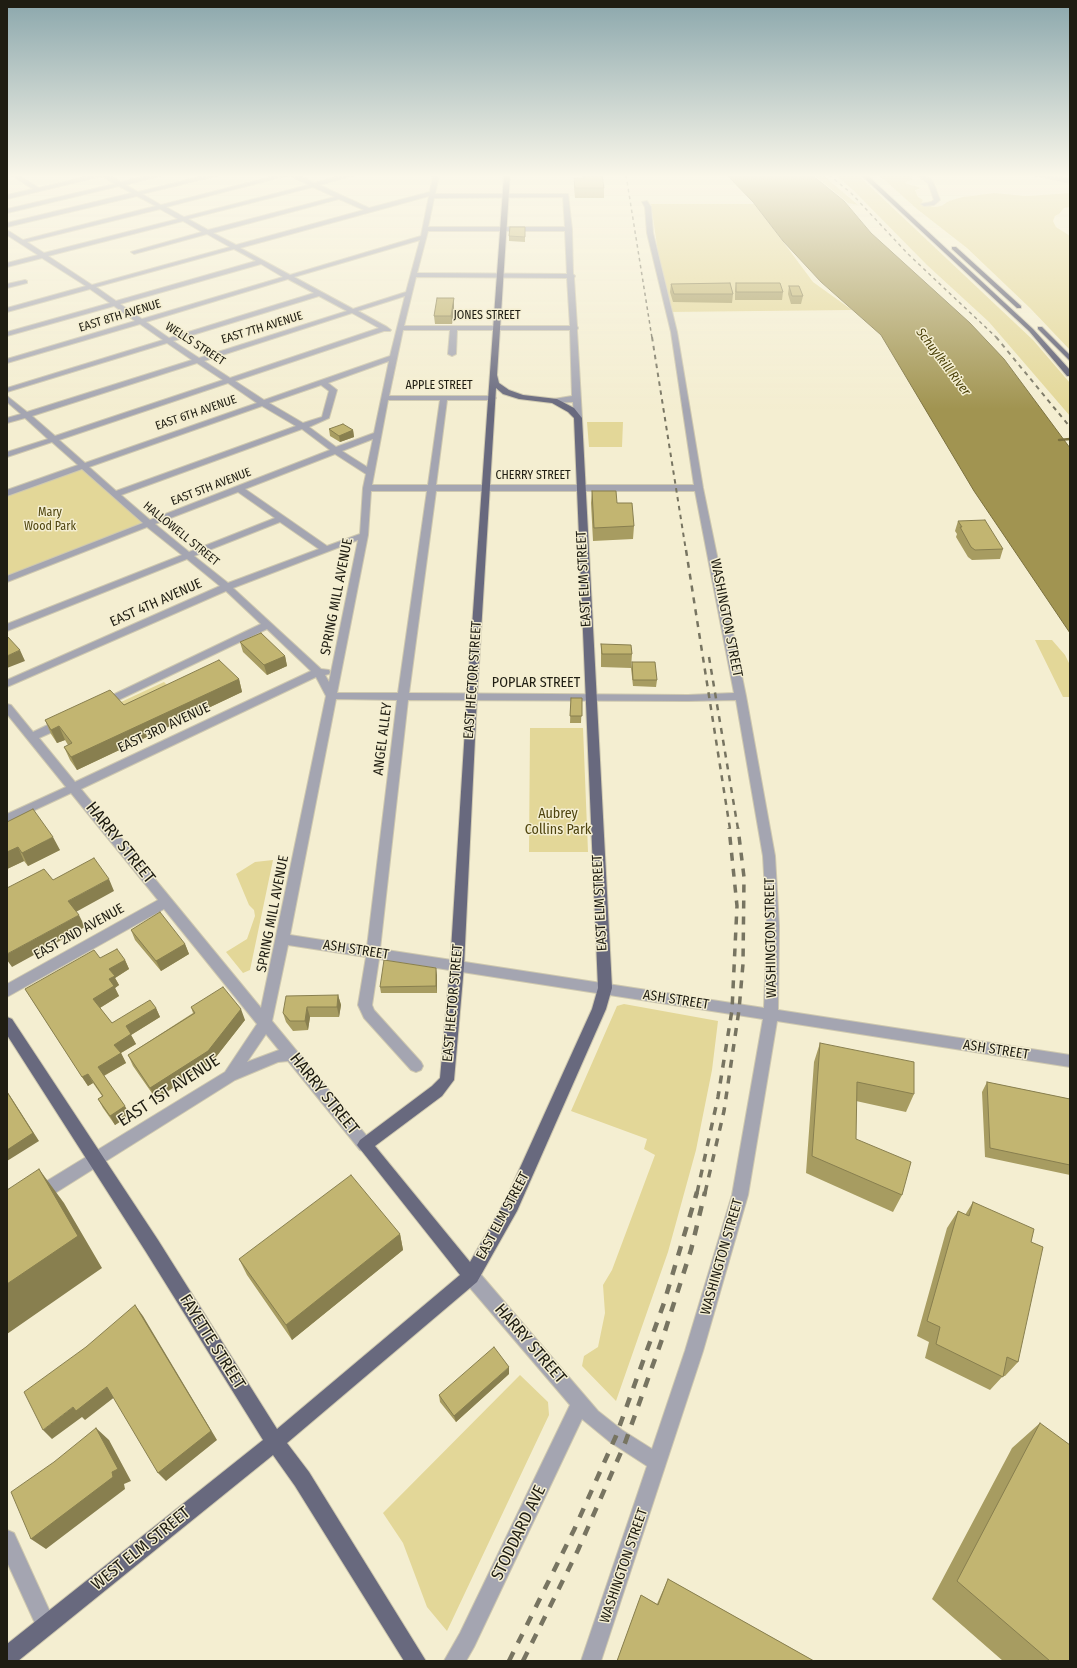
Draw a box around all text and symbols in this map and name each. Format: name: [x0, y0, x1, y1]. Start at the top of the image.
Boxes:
street label: EAST 8TH AVENUE: [77, 297, 163, 335]
street label: EAST 7TH AVENUE: [220, 309, 304, 347]
street label: JONES STREET: [454, 309, 520, 323]
street label: WELLS STREET: [162, 319, 228, 369]
water label: Schuylkill River: [912, 325, 974, 399]
street label: APPLE STREET: [405, 379, 473, 393]
street label: EAST 6TH AVENUE: [154, 392, 238, 434]
street label: EAST 5TH AVENUE: [169, 465, 253, 509]
street label: CHERRY STREET: [495, 469, 571, 483]
street label: HALLOWELL STREET: [140, 499, 222, 569]
park label: Mary Wood Park: [24, 506, 76, 534]
street label: EAST ELM STREET: [573, 530, 595, 628]
street label: SPRING MILL AVENUE: [317, 537, 357, 657]
street label: WASHINGTON STREET: [706, 557, 746, 679]
street label: EAST 4TH AVENUE: [107, 575, 205, 631]
street label: EAST HECTOR STREET: [460, 620, 486, 740]
street label: POPLAR STREET: [492, 675, 580, 691]
street label: EAST 3RD AVENUE: [115, 699, 213, 757]
street label: ANGEL ALLEY: [370, 702, 396, 776]
street label: HARRY STREET: [81, 798, 159, 888]
park label: Aubrey Collins Park: [525, 806, 591, 838]
street label: SPRING MILL AVENUE: [253, 854, 293, 974]
street label: EAST ELM STREET: [589, 854, 611, 952]
street label: WASHINGTON STREET: [762, 878, 780, 998]
street label: EAST 2ND AVENUE: [31, 900, 127, 964]
street label: ASH STREET: [322, 937, 390, 963]
street label: EAST HECTOR STREET: [439, 943, 467, 1063]
street label: ASH STREET: [642, 987, 710, 1013]
street label: ASH STREET: [962, 1037, 1030, 1063]
street label: HARRY STREET: [285, 1049, 363, 1139]
street label: EAST 1ST AVENUE: [114, 1051, 224, 1131]
street label: EAST ELM STREET: [473, 1169, 533, 1263]
street label: WASHINGTON STREET: [697, 1197, 747, 1317]
street label: FAYETTE STREET: [175, 1291, 249, 1393]
street label: HARRY STREET: [490, 1300, 570, 1388]
street label: STODDARD AVE: [487, 1482, 551, 1584]
street label: WEST ELM STREET: [88, 1503, 194, 1595]
street label: WASHINGTON STREET: [597, 1506, 651, 1626]

